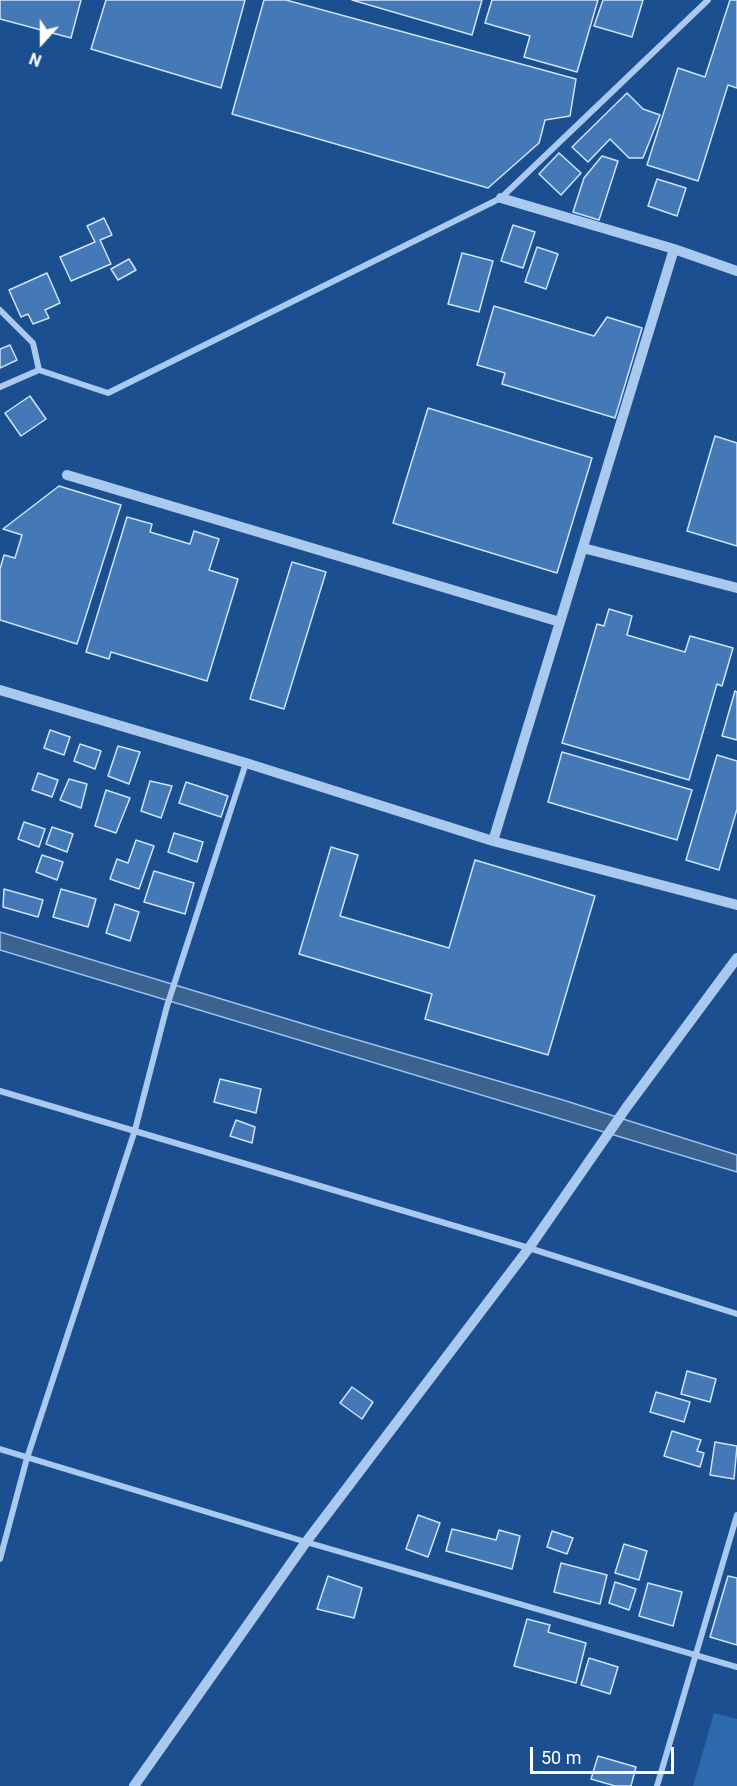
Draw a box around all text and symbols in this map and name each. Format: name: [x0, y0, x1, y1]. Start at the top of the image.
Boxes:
north arrow: [12, 12, 72, 72]
text: N: [27, 48, 44, 70]
scale bar: [533, 1735, 677, 1773]
text: 50 m: [541, 1747, 581, 1768]

